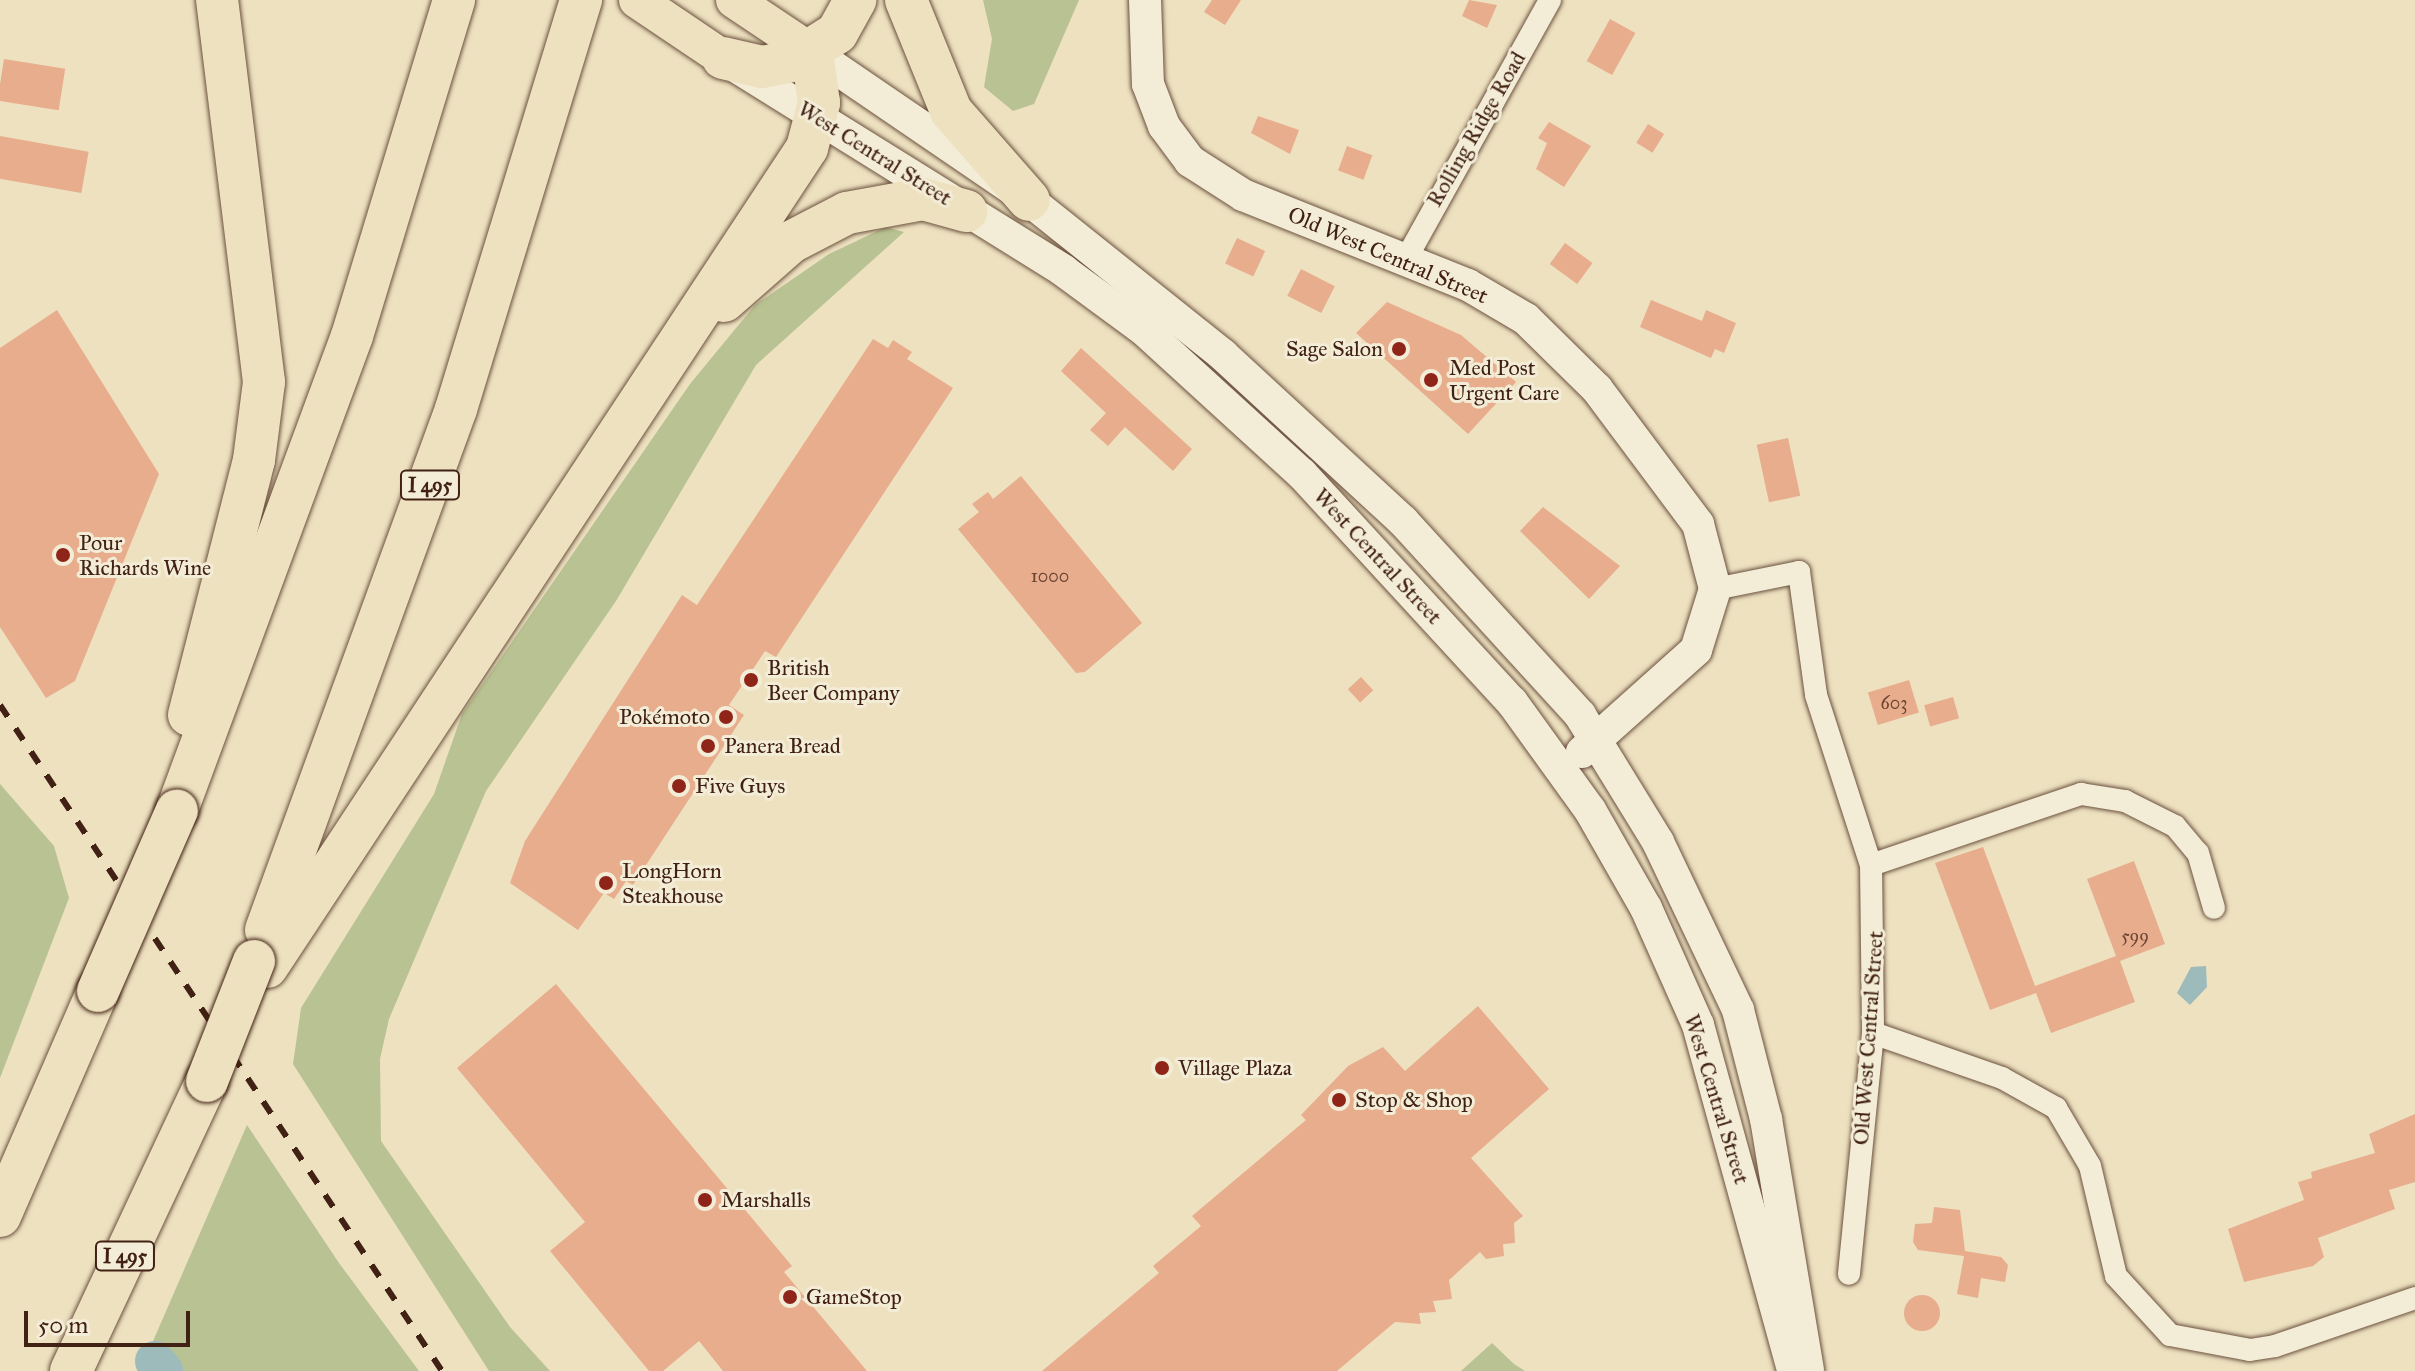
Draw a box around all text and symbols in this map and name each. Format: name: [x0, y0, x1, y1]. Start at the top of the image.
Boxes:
street label: Rolling Ridge Road: [1421, 47, 1531, 211]
street label: West Central Street: [793, 95, 957, 211]
street label: Old West Central Street: [1284, 201, 1492, 309]
place label: Sage Salon: [1286, 336, 1383, 362]
marker: Sage Salon: [1390, 340, 1408, 358]
place label: Med Post Urgent Care: [1449, 354, 1559, 406]
marker: Med Post Urgent Care: [1420, 369, 1442, 391]
road number: I 495: [398, 469, 462, 501]
street label: West Central Street: [1308, 483, 1448, 629]
place label: Pour Richards Wine: [79, 529, 211, 580]
marker: Pour Richards Wine: [54, 546, 72, 564]
house number: 1000: [1031, 565, 1069, 587]
place label: British Beer Company: [767, 654, 900, 706]
marker: British Beer Company: [742, 671, 760, 689]
house number: 603: [1881, 692, 1907, 714]
place label: Pokémoto: [619, 704, 710, 730]
marker: Pokémoto: [717, 708, 735, 726]
place label: Panera Bread: [724, 733, 841, 759]
marker: Panera Bread: [699, 737, 717, 755]
place label: Five Guys: [695, 773, 785, 799]
marker: Five Guys: [670, 777, 688, 795]
place label: LongHorn Steakhouse: [622, 857, 723, 908]
marker: LongHorn Steakhouse: [597, 874, 615, 892]
house number: 599: [2121, 925, 2149, 947]
street label: Old West Central Street: [1847, 930, 1889, 1146]
street label: West Central Street: [1679, 1011, 1755, 1187]
place label: Village Plaza: [1178, 1055, 1292, 1081]
marker: Village Plaza: [1153, 1059, 1171, 1077]
place label: Stop & Shop: [1355, 1087, 1473, 1113]
marker: Stop & Shop: [1330, 1091, 1348, 1109]
place label: Marshalls: [721, 1187, 811, 1213]
marker: Marshalls: [696, 1191, 714, 1209]
road number: I 495: [93, 1240, 157, 1272]
place label: GameStop: [806, 1284, 902, 1310]
marker: GameStop: [781, 1288, 799, 1306]
scale bar: [28, 1295, 194, 1345]
text: 50 m: [38, 1310, 88, 1340]

